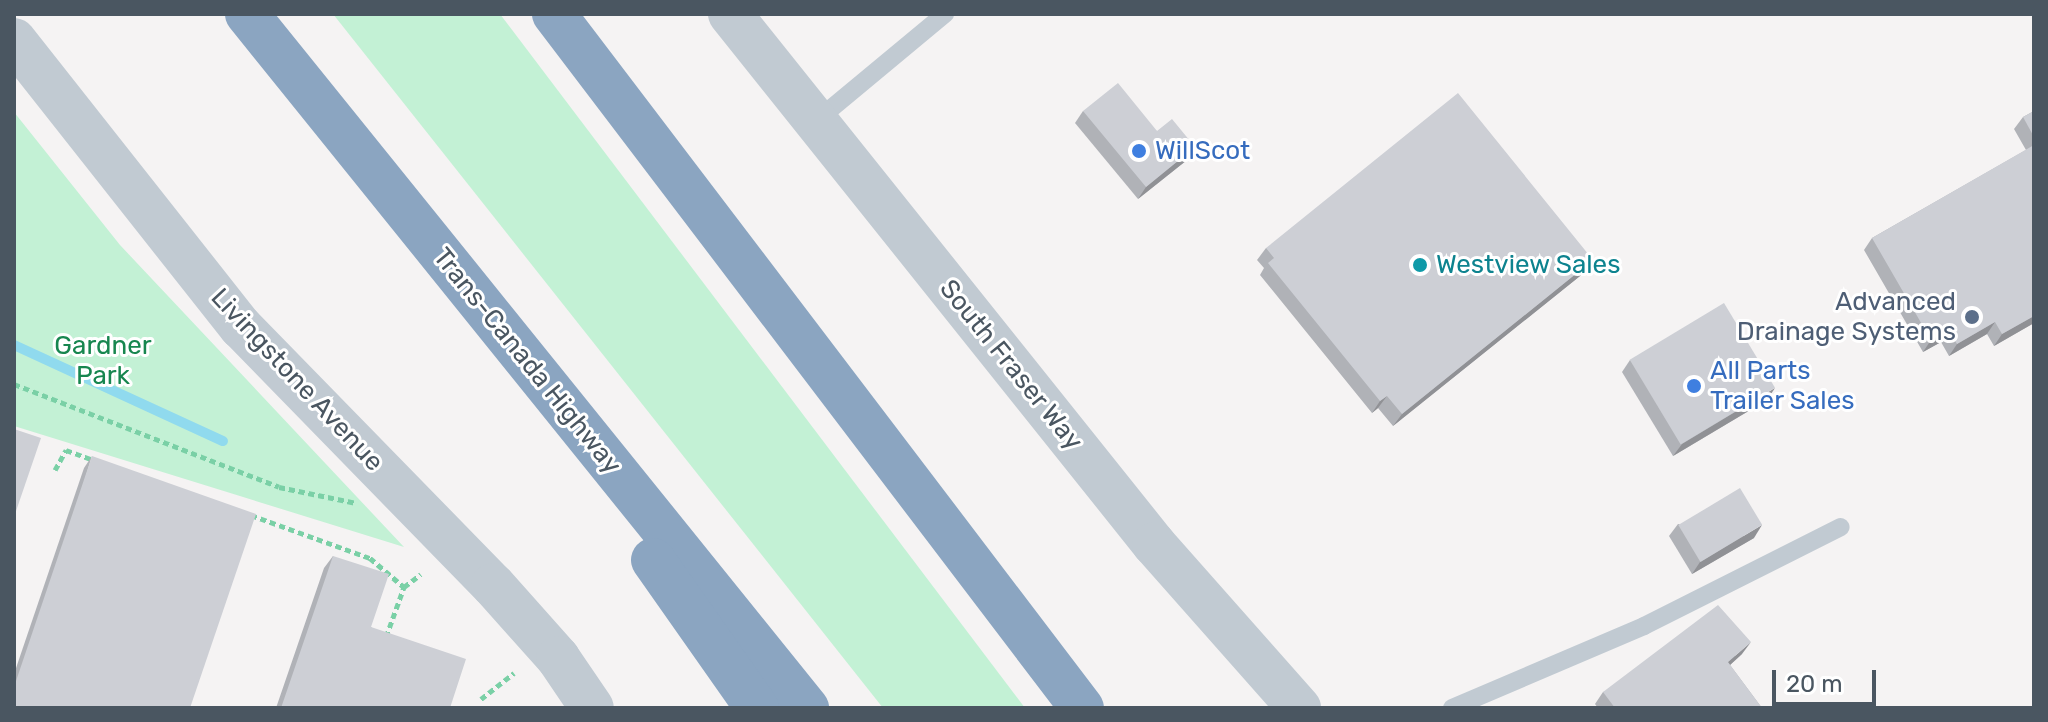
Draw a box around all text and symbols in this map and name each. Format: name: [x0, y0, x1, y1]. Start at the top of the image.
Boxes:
place label: WillScot: [1155, 135, 1250, 167]
marker: WillScot: [1130, 142, 1148, 160]
street label: Trans-Canada Highway: [426, 242, 628, 480]
place label: Westview Sales: [1436, 249, 1621, 281]
marker: Westview Sales: [1411, 256, 1429, 274]
street label: South Fraser Way: [933, 273, 1089, 457]
street label: Livingstone Avenue: [204, 282, 390, 478]
place label: Advanced Drainage Systems: [1737, 286, 1956, 348]
marker: Advanced Drainage Systems: [1963, 308, 1981, 326]
park label: Gardner Park: [54, 330, 152, 392]
place label: All Parts Trailer Sales: [1710, 355, 1855, 416]
marker: All Parts Trailer Sales: [1685, 377, 1703, 395]
scale bar: [1776, 654, 1880, 704]
text: 20 m: [1786, 670, 1843, 698]

